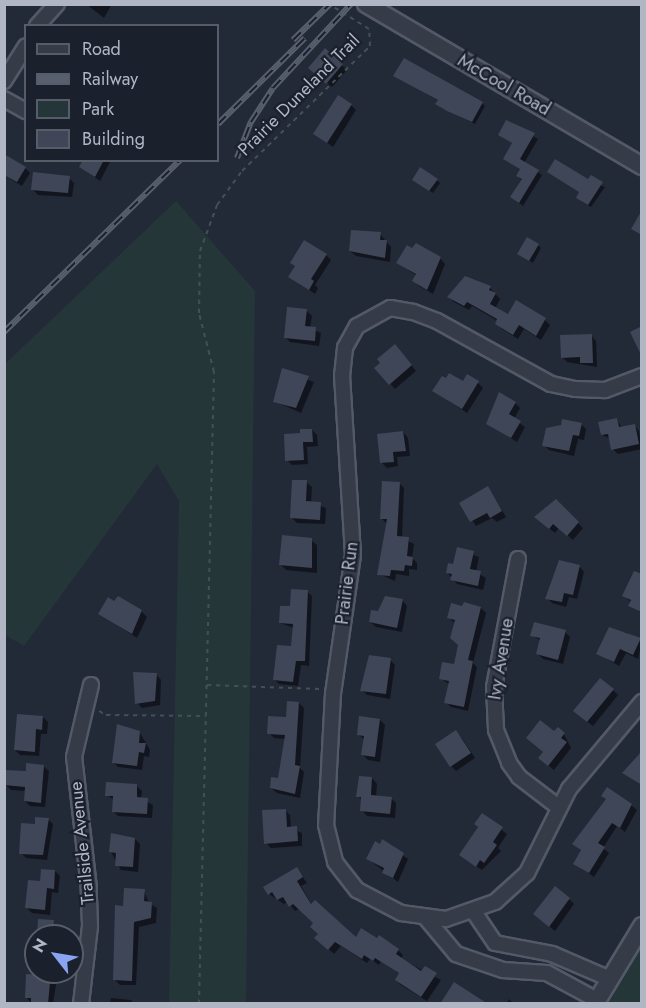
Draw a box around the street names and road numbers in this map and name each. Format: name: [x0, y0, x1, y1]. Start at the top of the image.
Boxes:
street label: Prairie Duneland Trail: [234, 30, 364, 160]
street label: McCool Road: [454, 50, 554, 120]
street label: Prairie Run: [331, 540, 363, 626]
street label: Ivy Avenue: [484, 617, 518, 701]
street label: Trailside Avenue: [65, 780, 99, 906]

